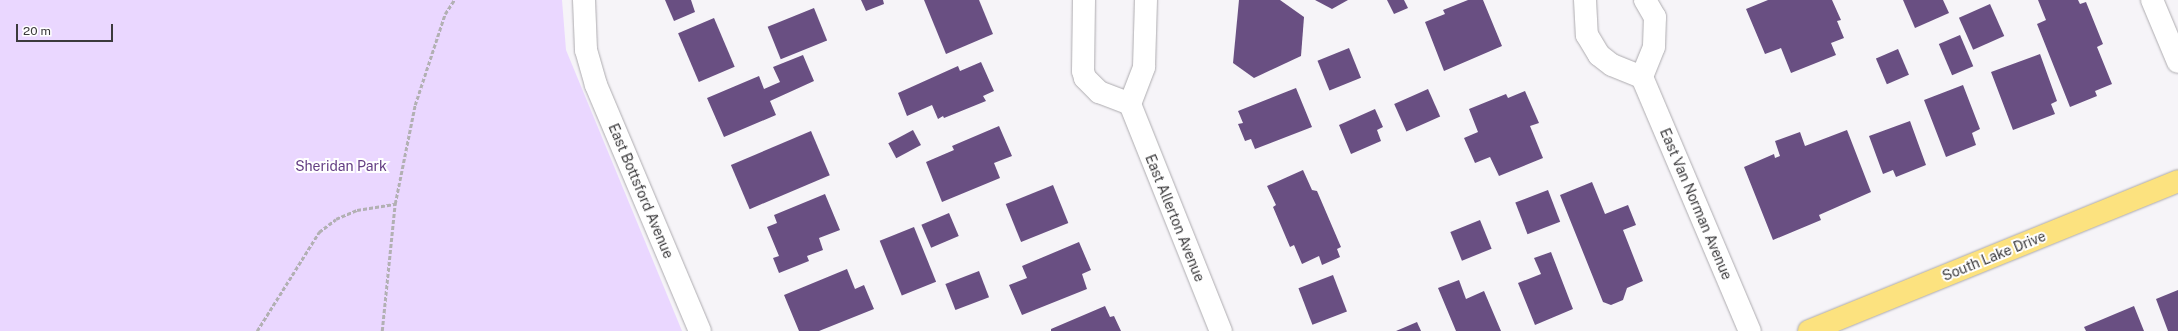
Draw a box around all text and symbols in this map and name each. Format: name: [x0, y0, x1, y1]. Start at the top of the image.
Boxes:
scale bar: [18, 16, 115, 42]
text: 20 m: [23, 24, 51, 38]
street label: East Bottsford Avenue: [605, 121, 677, 261]
street label: East Van Norman Avenue: [1656, 126, 1736, 282]
street label: East Allerton Avenue: [1142, 152, 1208, 284]
park label: Sheridan Park: [295, 158, 387, 174]
street label: South Lake Drive: [1940, 228, 2048, 284]

